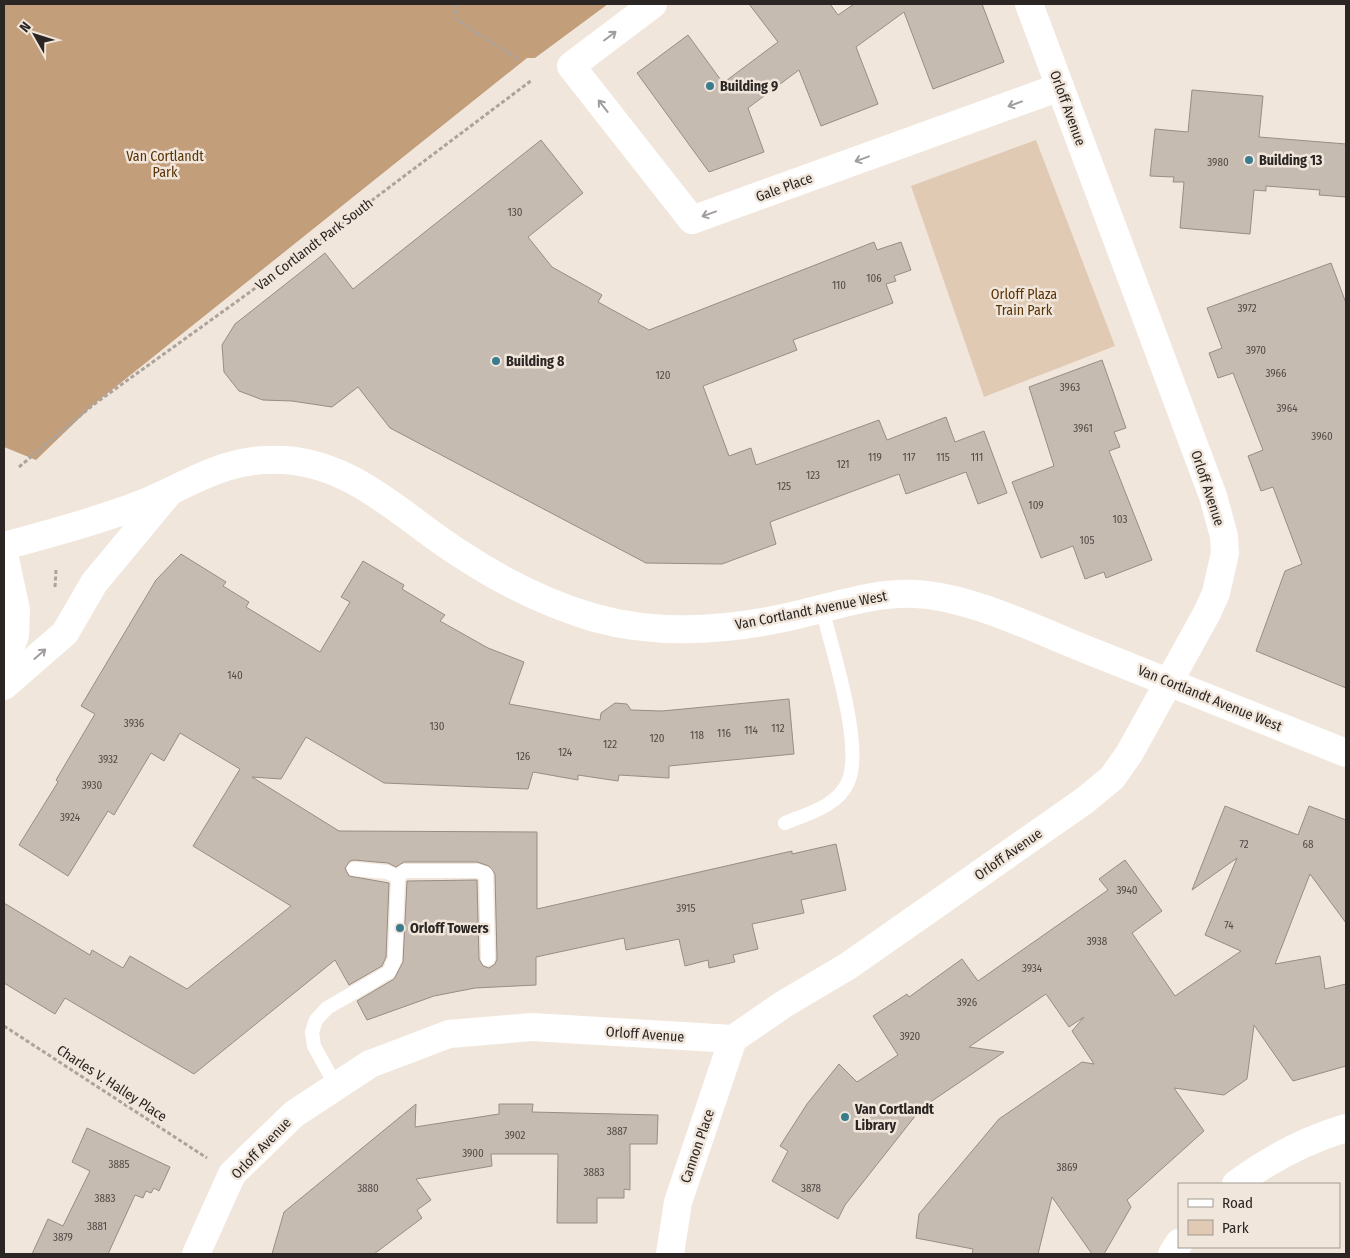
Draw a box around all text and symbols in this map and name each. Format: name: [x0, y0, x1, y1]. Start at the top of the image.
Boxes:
north arrow: [10, 10, 60, 60]
text: N: [16, 19, 35, 36]
one-way arrow: [603, 31, 617, 41]
street label: Orloff Avenue: [1046, 68, 1089, 148]
place label: Building 9: [720, 78, 778, 95]
marker: Building 9: [704, 80, 716, 92]
one-way arrow: [597, 100, 608, 113]
one-way arrow: [1007, 100, 1023, 109]
park label: Van Cortlandt Park: [126, 148, 204, 181]
place label: Building 13: [1259, 152, 1323, 169]
marker: Building 13: [1243, 154, 1255, 166]
one-way arrow: [854, 155, 870, 164]
house number: 3980: [1207, 156, 1229, 169]
street label: Gale Place: [754, 169, 815, 206]
street label: Van Cortlandt Park South: [252, 195, 376, 294]
house number: 130: [508, 206, 523, 219]
one-way arrow: [702, 210, 717, 219]
house number: 106: [866, 272, 882, 285]
house number: 110: [832, 279, 846, 292]
park label: Orloff Plaza Train Park: [991, 286, 1057, 319]
house number: 3972: [1237, 302, 1257, 315]
house number: 3970: [1246, 344, 1266, 357]
place label: Building 8: [506, 353, 565, 370]
marker: Building 8: [490, 355, 502, 367]
house number: 3966: [1265, 367, 1287, 380]
house number: 120: [656, 369, 671, 382]
house number: 3963: [1060, 381, 1080, 394]
house number: 3964: [1277, 402, 1298, 415]
house number: 3961: [1073, 422, 1093, 435]
house number: 3960: [1311, 430, 1333, 443]
street label: Orloff Avenue: [1187, 448, 1228, 528]
house number: 119: [868, 451, 882, 464]
house number: 117: [903, 451, 916, 464]
house number: 115: [936, 451, 950, 464]
house number: 111: [971, 451, 983, 464]
house number: 121: [836, 458, 850, 471]
house number: 123: [806, 469, 820, 482]
house number: 125: [777, 480, 791, 493]
house number: 109: [1028, 499, 1044, 512]
house number: 103: [1113, 513, 1127, 526]
house number: 105: [1079, 534, 1095, 547]
street label: Van Cortlandt Avenue West: [734, 587, 889, 634]
one-way arrow: [34, 648, 47, 660]
street label: Van Cortlandt Avenue West: [1135, 662, 1285, 735]
house number: 140: [227, 669, 243, 682]
house number: 3936: [124, 717, 145, 730]
house number: 130: [430, 720, 445, 733]
house number: 112: [771, 722, 785, 735]
house number: 114: [744, 724, 759, 737]
house number: 116: [717, 727, 731, 740]
house number: 118: [690, 729, 704, 742]
house number: 120: [650, 732, 665, 745]
house number: 122: [603, 738, 617, 751]
house number: 124: [558, 746, 573, 759]
house number: 126: [516, 750, 531, 763]
house number: 3932: [98, 753, 118, 766]
house number: 3930: [82, 779, 103, 792]
house number: 3924: [60, 811, 81, 824]
street label: Orloff Avenue: [971, 825, 1045, 884]
house number: 72: [1239, 838, 1249, 851]
house number: 68: [1303, 838, 1314, 851]
house number: 3940: [1116, 884, 1138, 897]
house number: 3915: [676, 902, 696, 915]
house number: 74: [1224, 919, 1234, 932]
place label: Orloff Towers: [410, 920, 489, 937]
marker: Orloff Towers: [394, 922, 406, 934]
house number: 3938: [1087, 935, 1108, 948]
house number: 3934: [1022, 962, 1043, 975]
house number: 3926: [957, 996, 978, 1009]
street label: Orloff Avenue: [605, 1023, 685, 1046]
house number: 3920: [900, 1030, 921, 1043]
street label: Charles V. Halley Place: [53, 1041, 170, 1125]
place label: Van Cortlandt Library: [854, 1101, 935, 1134]
street label: Cannon Place: [677, 1107, 718, 1185]
marker: Van Cortlandt Library: [839, 1111, 851, 1123]
street label: Orloff Avenue: [228, 1114, 295, 1183]
house number: 3887: [607, 1125, 628, 1138]
house number: 3902: [505, 1129, 525, 1142]
house number: 3900: [462, 1147, 484, 1160]
house number: 3885: [108, 1158, 130, 1171]
house number: 3869: [1056, 1161, 1078, 1174]
house number: 3883: [584, 1166, 604, 1179]
house number: 3880: [357, 1182, 379, 1195]
house number: 3878: [801, 1182, 822, 1195]
legend: [1178, 1183, 1340, 1248]
house number: 3883: [95, 1192, 115, 1205]
text: Road: [1222, 1194, 1253, 1212]
text: Park: [1222, 1219, 1249, 1237]
house number: 3881: [87, 1220, 107, 1233]
house number: 3879: [53, 1231, 73, 1244]

